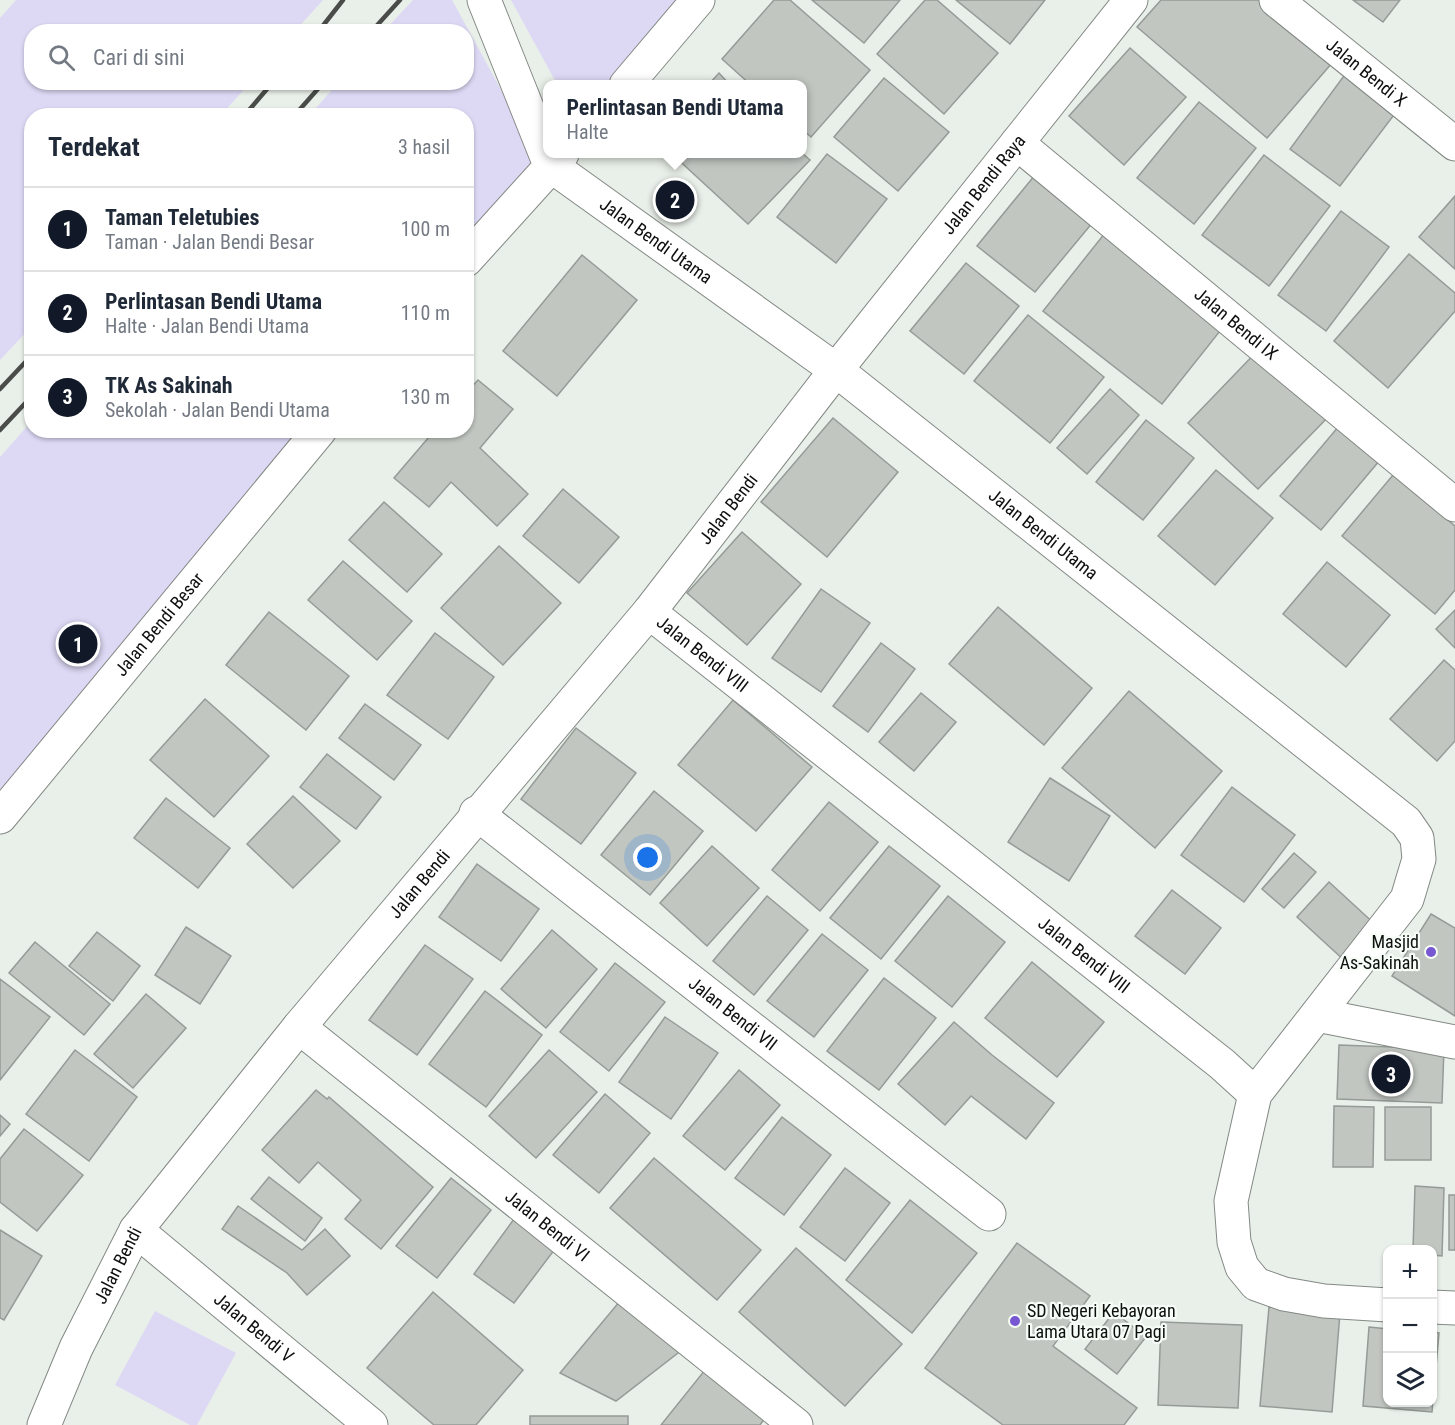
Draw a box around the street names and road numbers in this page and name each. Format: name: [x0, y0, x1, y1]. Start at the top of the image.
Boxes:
street label: Jalan Bendi X: [1322, 34, 1411, 111]
street label: Jalan Bendi Raya: [937, 130, 1029, 238]
street label: Jalan Bendi Utama: [596, 193, 717, 288]
street label: Jalan Bendi IX: [1190, 283, 1282, 364]
street label: Jalan Bendi: [694, 470, 762, 548]
street label: Jalan Bendi Utama: [985, 484, 1102, 584]
street label: Jalan Bendi Besar: [110, 568, 208, 680]
street label: Jalan Bendi VIII: [653, 611, 753, 696]
street label: Jalan Bendi: [384, 845, 454, 922]
street label: Jalan Bendi VIII: [1034, 912, 1134, 997]
street label: Jalan Bendi VII: [685, 972, 781, 1054]
street label: Jalan Bendi VI: [501, 1185, 594, 1265]
street label: Jalan Bendi: [89, 1223, 146, 1307]
street label: Jalan Bendi V: [210, 1288, 298, 1366]

